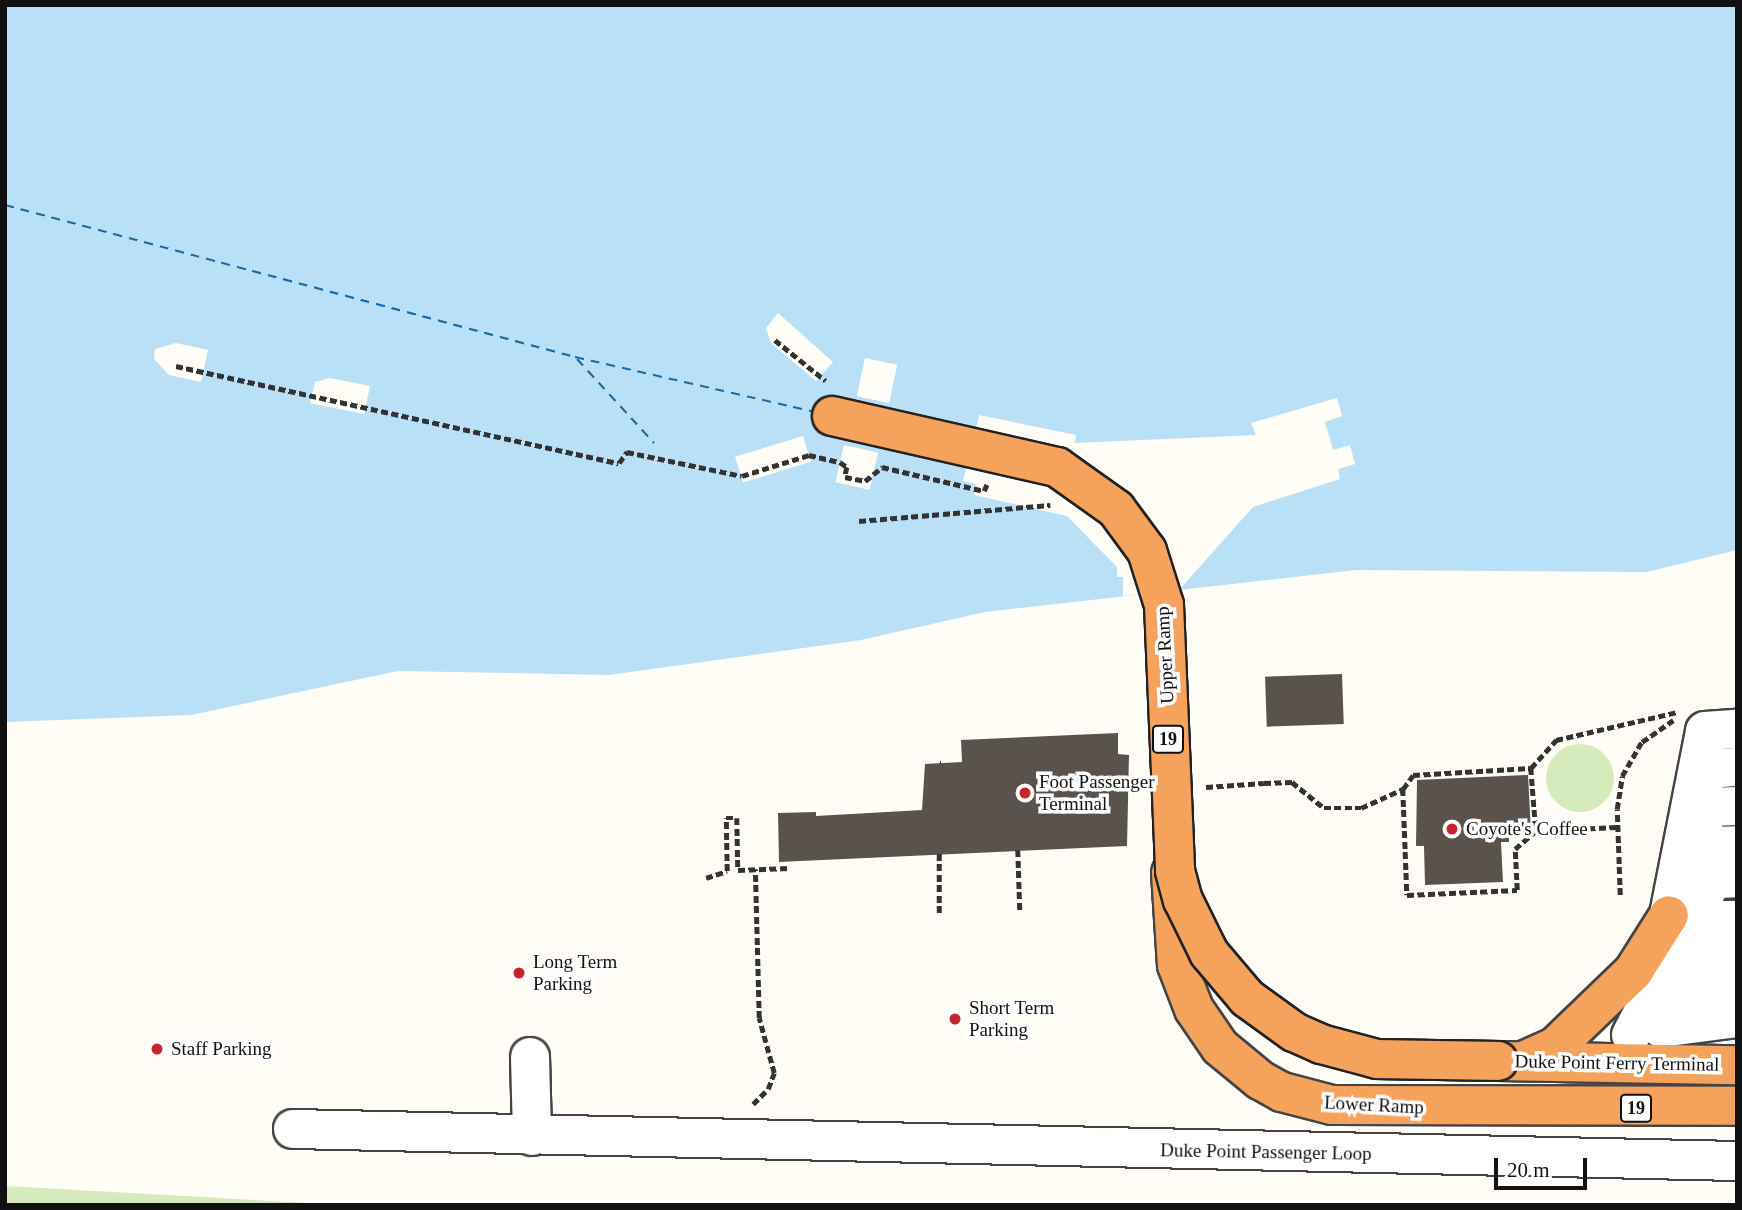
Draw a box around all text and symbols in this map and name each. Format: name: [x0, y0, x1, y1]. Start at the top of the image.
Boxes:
street label: Upper Ramp: [1151, 606, 1179, 704]
road number: 19: [1150, 724, 1186, 754]
place label: Foot Passenger Terminal: [1039, 771, 1155, 815]
marker: Foot Passenger Terminal: [1017, 785, 1033, 801]
place label: Coyote's Coffee: [1466, 818, 1588, 840]
marker: Coyote's Coffee: [1444, 821, 1460, 837]
place label: Long Term Parking: [533, 951, 618, 995]
marker: Long Term Parking: [511, 965, 527, 981]
place label: Short Term Parking: [969, 997, 1055, 1041]
marker: Short Term Parking: [947, 1011, 963, 1027]
place label: Staff Parking: [171, 1038, 271, 1060]
marker: Staff Parking: [149, 1041, 165, 1057]
street label: Duke Point Ferry Terminal: [1514, 1050, 1720, 1076]
street label: Lower Ramp: [1324, 1091, 1424, 1119]
road number: 19: [1618, 1093, 1654, 1122]
street label: Duke Point Passenger Loop: [1160, 1139, 1372, 1165]
scale bar: [1497, 1144, 1590, 1188]
text: 20 m: [1507, 1158, 1550, 1182]

